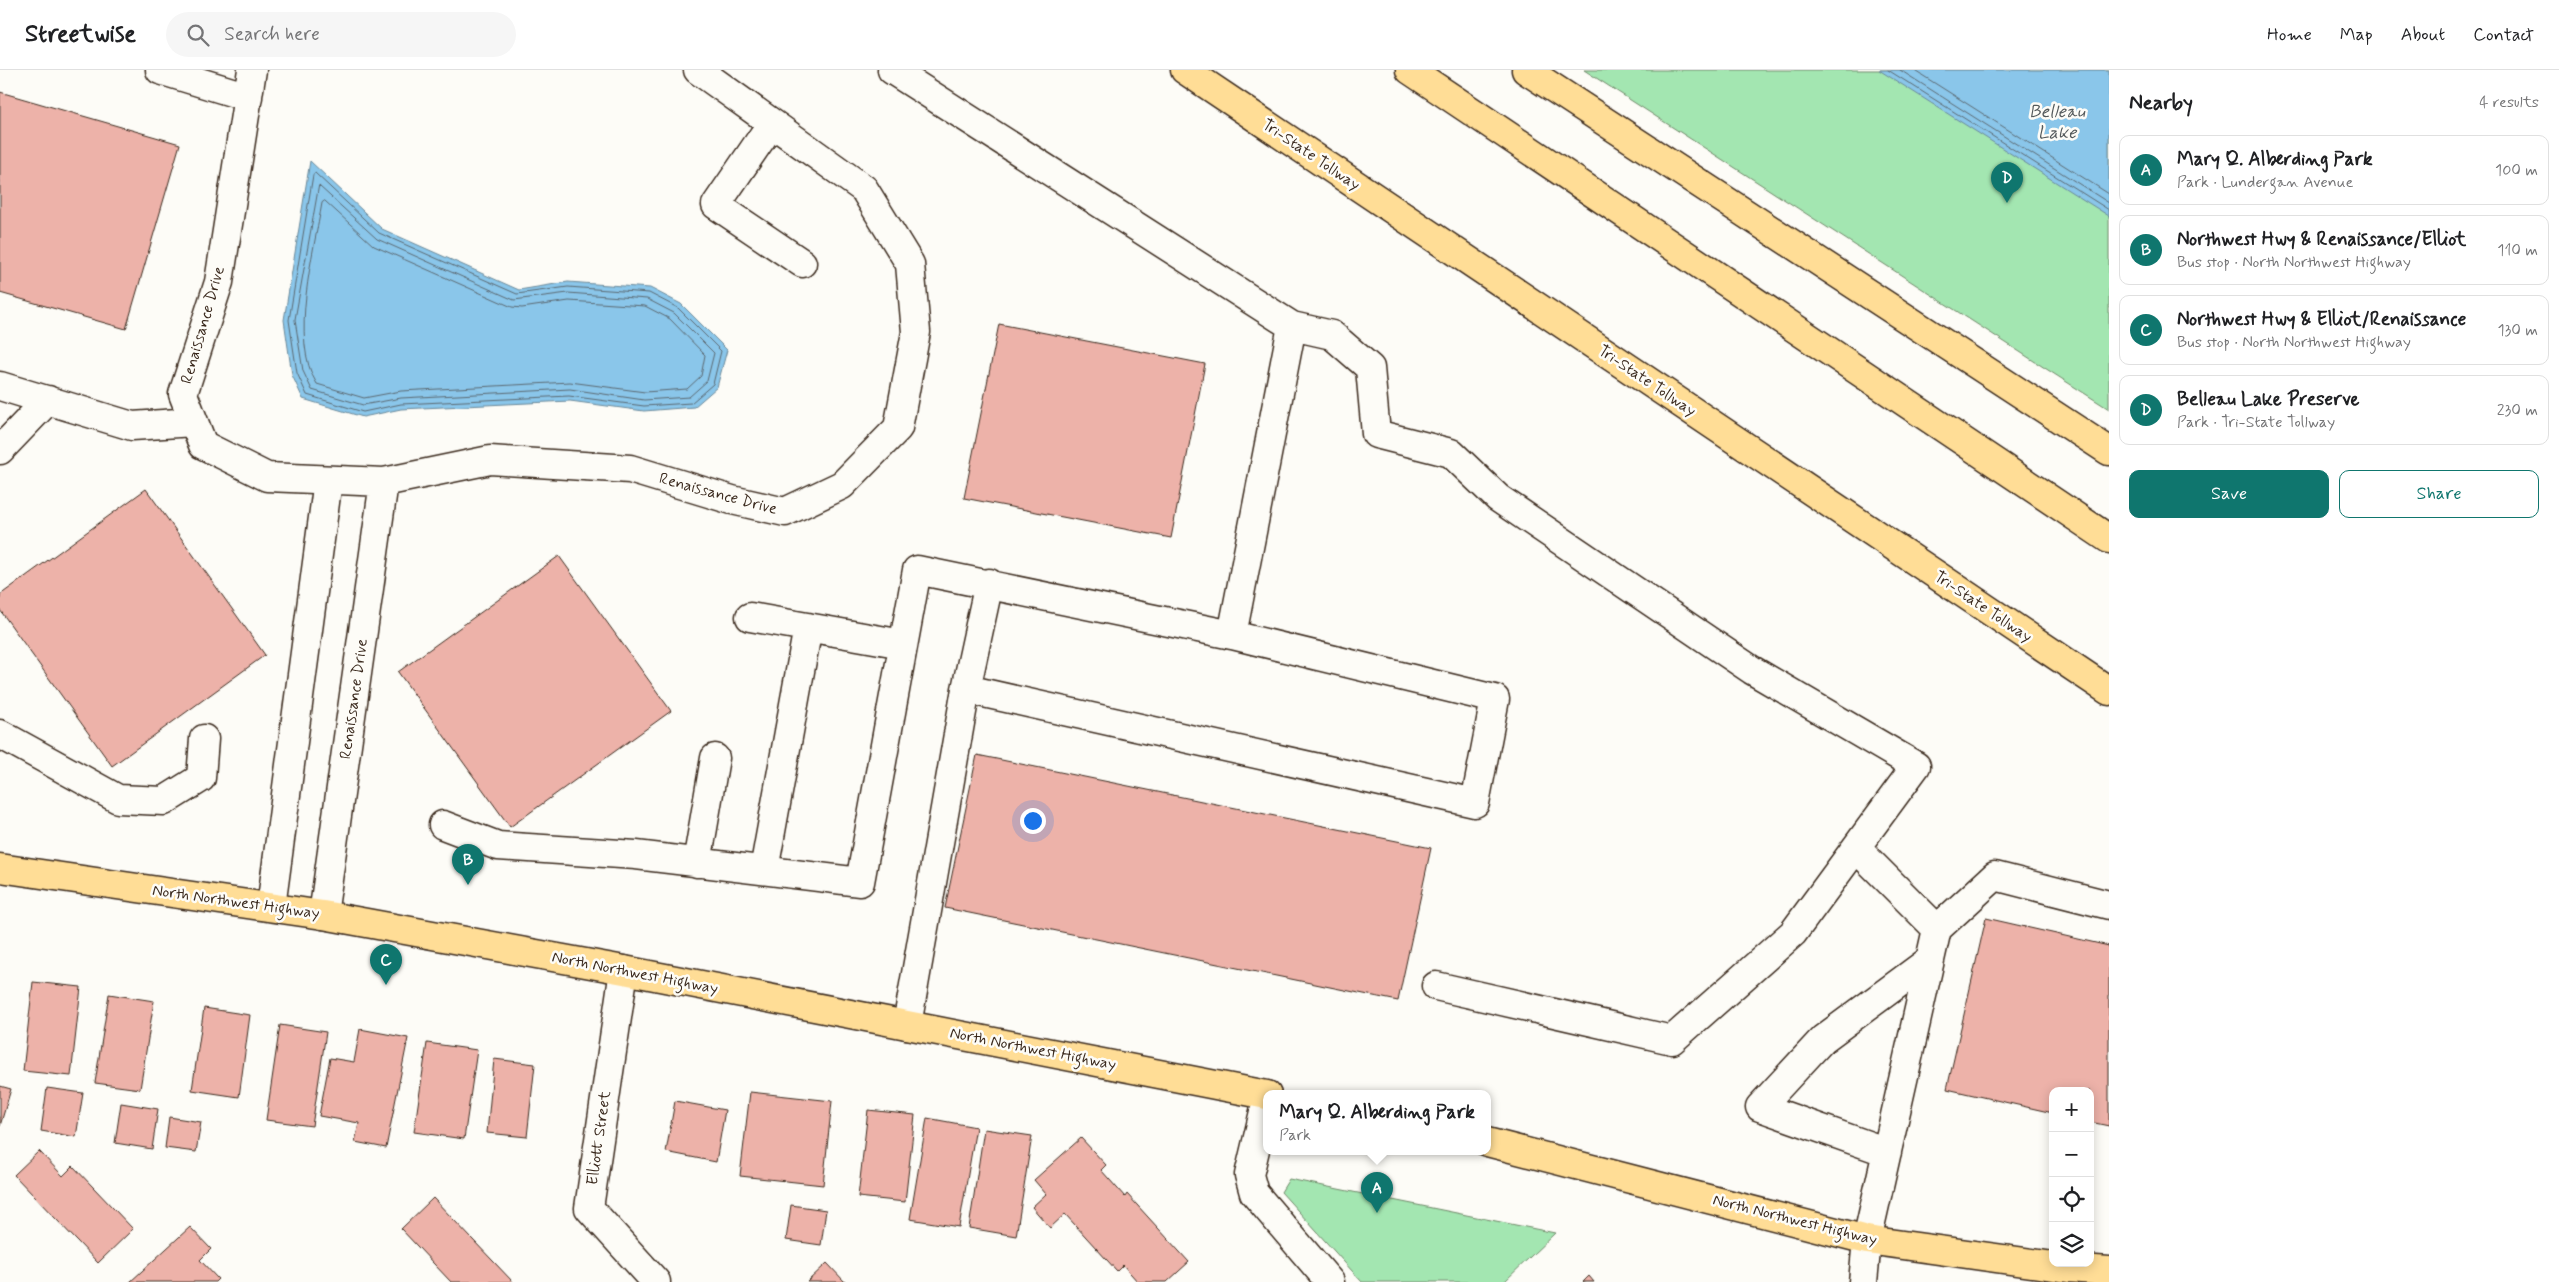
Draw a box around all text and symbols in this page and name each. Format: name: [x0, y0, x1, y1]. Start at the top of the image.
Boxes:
search box: [166, 12, 516, 57]
text: Streetwise: [25, 19, 136, 50]
icon: search: [184, 21, 212, 49]
text: Search here: [224, 22, 320, 47]
text: Home: [2267, 23, 2312, 47]
text: Map: [2340, 23, 2373, 47]
text: About: [2401, 23, 2445, 47]
text: Contact: [2473, 23, 2534, 47]
text: Nearby: [2129, 89, 2193, 117]
text: 4 results: [2479, 92, 2539, 113]
water label: Belleau Lake: [2029, 100, 2086, 145]
street label: Tri-State Tollway: [1258, 114, 1364, 196]
text: Mary Q. Alberding Park: [2177, 147, 2373, 172]
text: A: [2141, 160, 2151, 181]
text: 100 m: [2495, 160, 2538, 181]
pin: D: [1991, 162, 2023, 203]
text: Park · Lundergan Avenue: [2177, 172, 2353, 193]
text: Northwest Hwy & Renaissance/Elliot: [2177, 227, 2466, 252]
text: B: [2141, 240, 2151, 261]
text: 110 m: [2497, 240, 2538, 261]
text: Bus stop · North Northwest Highway: [2177, 252, 2411, 273]
street label: Renaissance Drive: [176, 264, 230, 386]
text: Northwest Hwy & Elliot/Renaissance: [2177, 307, 2466, 332]
text: C: [2140, 320, 2152, 341]
text: 130 m: [2497, 320, 2538, 341]
text: Bus stop · North Northwest Highway: [2177, 332, 2411, 353]
street label: Tri-State Tollway: [1594, 340, 1700, 422]
text: Belleau Lake Preserve: [2177, 387, 2359, 412]
text: D: [2140, 400, 2152, 421]
text: 230 m: [2497, 400, 2538, 421]
text: Park · Tri-State Tollway: [2177, 412, 2335, 433]
street label: Renaissance Drive: [657, 468, 780, 520]
button: Save: [2129, 470, 2329, 518]
button: Share: [2339, 470, 2539, 518]
street label: Tri-State Tollway: [1930, 566, 2036, 648]
street label: Renaissance Drive: [335, 637, 373, 761]
your location: [1020, 808, 1046, 834]
pin: B: [452, 844, 484, 885]
street label: North Northwest Highway: [151, 880, 321, 925]
pin: C: [370, 944, 402, 985]
street label: North Northwest Highway: [550, 947, 720, 1000]
street label: North Northwest Highway: [948, 1023, 1118, 1076]
map controls: [2049, 1087, 2094, 1267]
button: +: [2049, 1087, 2094, 1132]
street label: Elliott Street: [582, 1089, 616, 1186]
popup: [1263, 1090, 1491, 1155]
text: Mary Q. Alberding Park: [1279, 1100, 1475, 1125]
text: Park: [1279, 1125, 1311, 1146]
button: −: [2049, 1132, 2094, 1177]
pin: A: [1361, 1172, 1393, 1213]
button: locate: [2049, 1177, 2094, 1222]
street label: North Northwest Highway: [1710, 1189, 1879, 1252]
button: layers: [2049, 1222, 2094, 1267]

